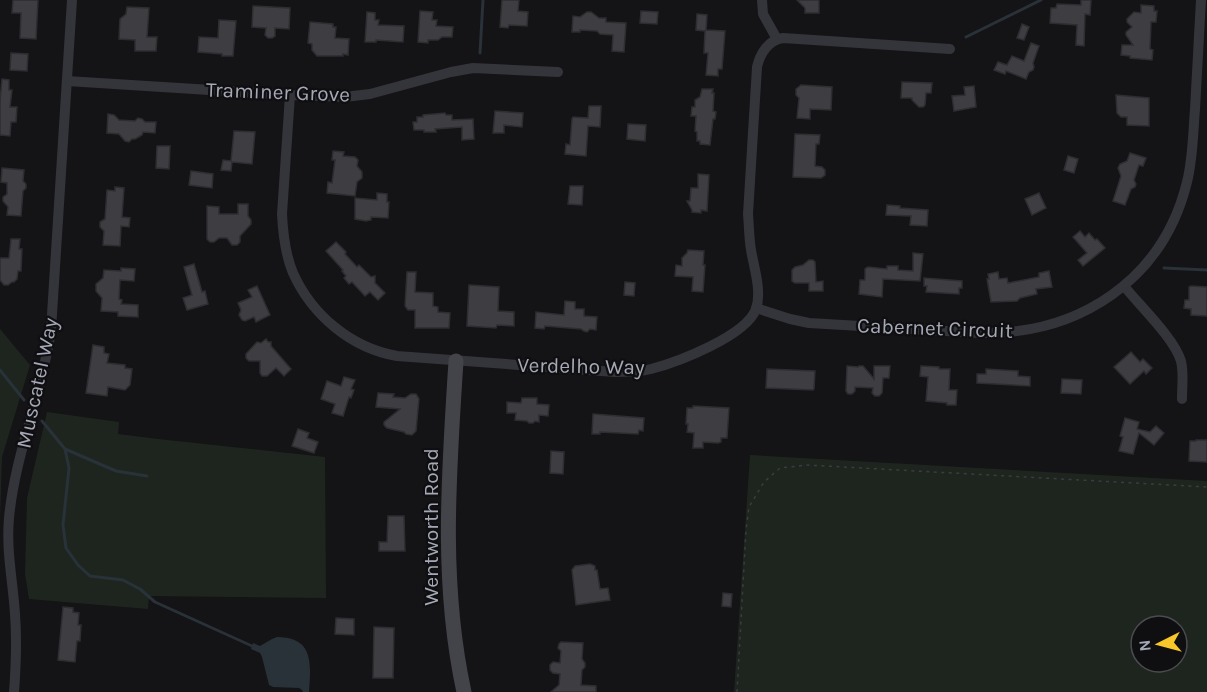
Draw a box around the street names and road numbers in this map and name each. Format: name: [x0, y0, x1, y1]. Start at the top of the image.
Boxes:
street label: Traminer Grove: [206, 77, 350, 107]
street label: Cabernet Circuit: [857, 313, 1013, 343]
street label: Muscatel Way: [11, 315, 63, 451]
street label: Verdelho Way: [517, 353, 645, 379]
street label: Wentworth Road: [419, 448, 443, 606]

